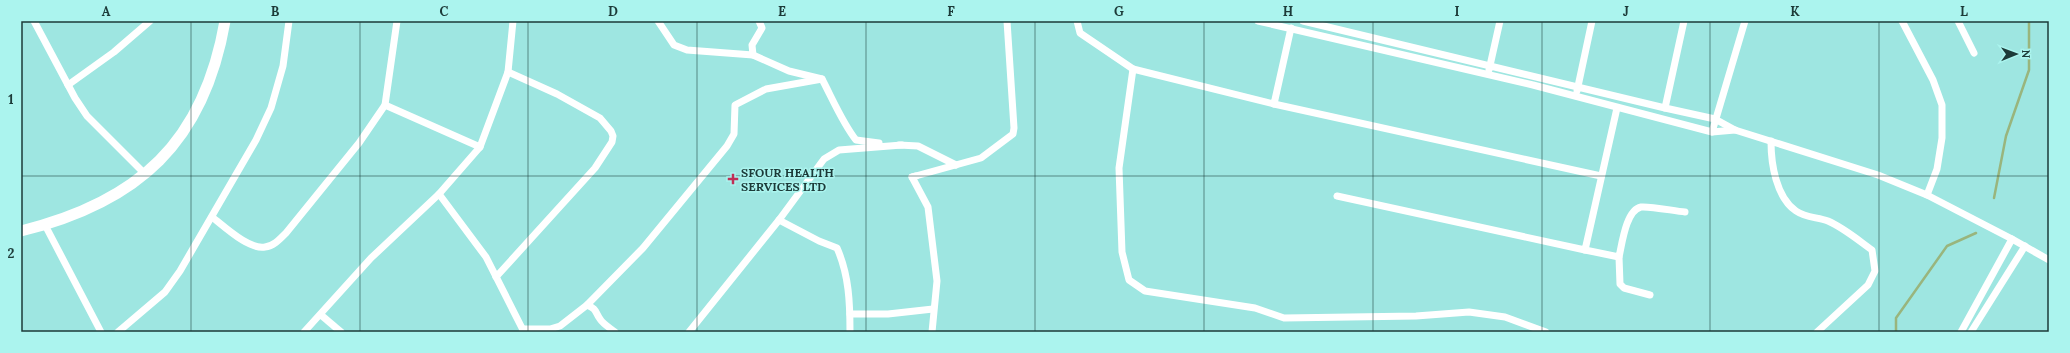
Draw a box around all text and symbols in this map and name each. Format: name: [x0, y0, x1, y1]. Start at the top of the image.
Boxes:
text: A: [102, 3, 111, 20]
text: B: [271, 3, 280, 20]
text: C: [440, 3, 449, 20]
text: D: [608, 3, 618, 20]
text: E: [778, 3, 786, 20]
text: F: [947, 3, 955, 20]
text: G: [1114, 3, 1124, 20]
text: H: [1283, 3, 1293, 20]
text: I: [1454, 3, 1460, 20]
text: J: [1623, 3, 1629, 20]
text: K: [1790, 3, 1800, 20]
text: L: [1960, 3, 1968, 20]
north arrow: [1996, 34, 2036, 74]
text: N: [2019, 49, 2033, 59]
text: 1: [8, 91, 14, 108]
place label: SFOUR HEALTH SERVICES LTD: [741, 165, 834, 194]
marker: SFOUR HEALTH SERVICES LTD: [728, 174, 738, 184]
text: 2: [8, 245, 15, 262]

